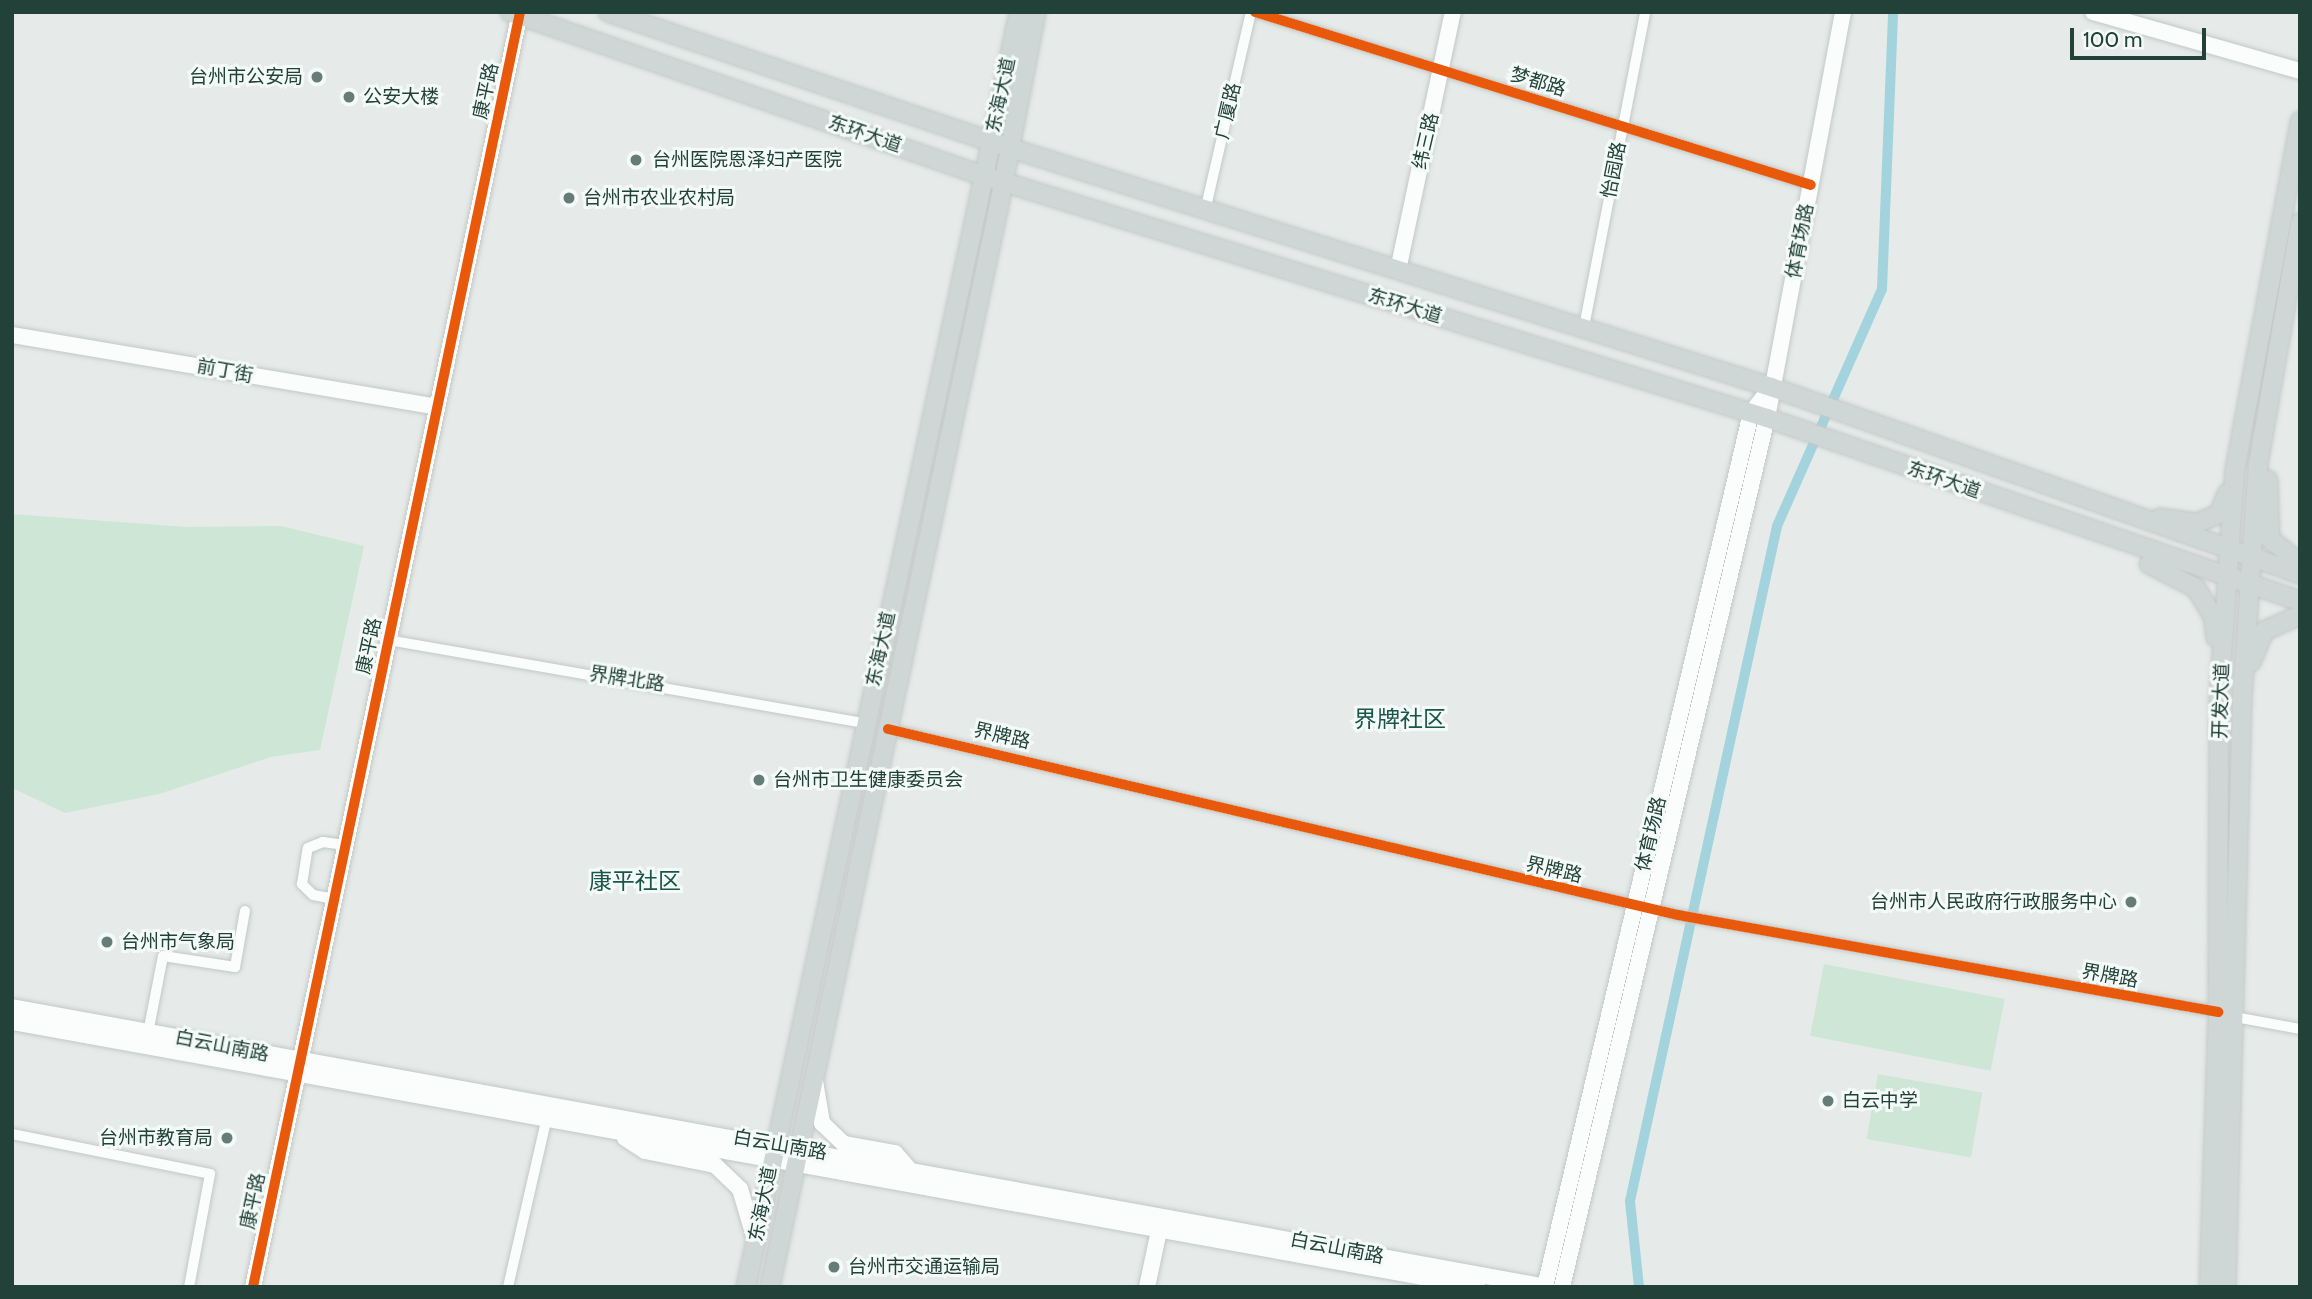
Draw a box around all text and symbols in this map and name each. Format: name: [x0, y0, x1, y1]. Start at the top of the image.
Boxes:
scale bar: [2074, 14, 2210, 58]
text: 100 m: [2083, 27, 2142, 52]
street label: 东海大道: [982, 55, 1020, 135]
street label: 康平路: [469, 61, 503, 121]
street label: 梦都路: [1507, 63, 1569, 101]
place label: 台州市公安局: [189, 66, 303, 88]
marker: 台州市公安局: [309, 69, 325, 85]
street label: 广厦路: [1210, 81, 1246, 141]
place label: 公安大楼: [363, 86, 439, 108]
marker: 公安大楼: [341, 89, 357, 105]
street label: 东环大道: [825, 111, 905, 157]
street label: 纬三路: [1408, 111, 1444, 171]
street label: 怡园路: [1597, 140, 1631, 200]
place label: 台州医院恩泽妇产医院: [652, 149, 842, 171]
marker: 台州医院恩泽妇产医院: [626, 150, 646, 170]
place label: 台州市农业农村局: [583, 187, 735, 209]
marker: 台州市农业农村局: [561, 190, 577, 206]
street label: 体育场路: [1782, 202, 1818, 280]
street label: 东环大道: [1365, 284, 1445, 328]
street label: 前丁街: [195, 355, 255, 387]
street label: 东环大道: [1904, 457, 1984, 503]
street label: 东海大道: [862, 609, 900, 689]
street label: 康平路: [352, 616, 386, 676]
street label: 界牌北路: [588, 662, 666, 696]
street label: 开发大道: [2208, 663, 2234, 739]
district label: 界牌社区: [1354, 705, 1446, 733]
street label: 界牌路: [972, 718, 1032, 754]
place label: 台州市卫生健康委员会: [773, 769, 963, 791]
marker: 台州市卫生健康委员会: [751, 772, 767, 788]
street label: 体育场路: [1631, 794, 1671, 874]
street label: 界牌路: [1524, 852, 1584, 888]
district label: 康平社区: [589, 867, 681, 895]
place label: 台州市人民政府行政服务中心: [1870, 891, 2117, 913]
marker: 台州市人民政府行政服务中心: [2123, 894, 2139, 910]
place label: 台州市气象局: [121, 931, 235, 953]
marker: 台州市气象局: [99, 934, 115, 950]
street label: 界牌路: [2080, 960, 2140, 992]
street label: 白云山南路: [173, 1026, 271, 1066]
place label: 白云中学: [1842, 1090, 1918, 1112]
marker: 白云中学: [1820, 1093, 1836, 1109]
street label: 白云山南路: [731, 1126, 829, 1164]
place label: 台州市教育局: [99, 1127, 213, 1149]
marker: 台州市教育局: [219, 1130, 235, 1146]
street label: 东海大道: [745, 1165, 781, 1243]
street label: 康平路: [236, 1171, 270, 1231]
street label: 白云山南路: [1288, 1228, 1386, 1268]
place label: 台州市交通运输局: [848, 1256, 1000, 1278]
marker: 台州市交通运输局: [826, 1259, 842, 1275]

